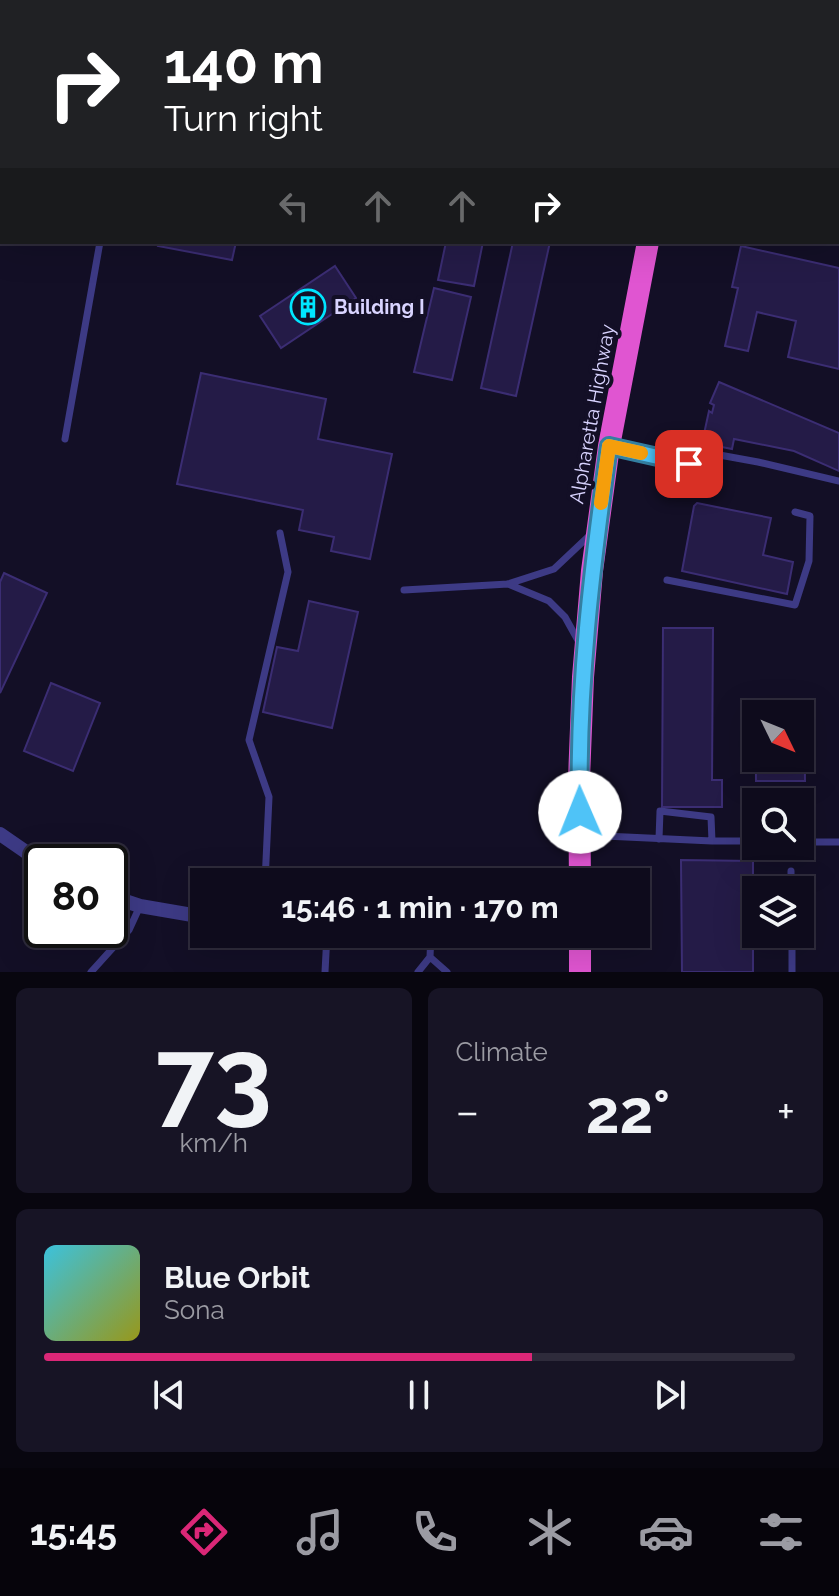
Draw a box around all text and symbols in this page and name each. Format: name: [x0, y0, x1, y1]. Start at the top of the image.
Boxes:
text: 140 m: [164, 30, 324, 96]
icon: right: [32, 32, 136, 136]
text: Turn right: [164, 97, 323, 139]
icon: left: [272, 184, 316, 228]
icon: ahead: [356, 184, 400, 228]
icon: ahead: [440, 184, 484, 228]
icon: right: [524, 184, 568, 228]
building icon: Building I: [289, 288, 327, 326]
place label: Building I: [334, 295, 425, 319]
street label: Alpharetta Highway: [564, 322, 620, 506]
pin: [655, 430, 723, 498]
icon: arrive: [667, 442, 711, 486]
north arrow: [742, 700, 814, 772]
map controls: [742, 700, 814, 948]
position arrow: [538, 770, 622, 854]
button: search: [742, 788, 814, 860]
speed limit sign: 80: [24, 844, 128, 948]
button: layers: [742, 876, 814, 948]
text: 15:46 · 1 min · 170 m: [281, 890, 559, 925]
text: 73: [156, 1015, 272, 1137]
text: Climate: [456, 1037, 548, 1067]
text: 22°: [586, 1077, 670, 1147]
text: −: [456, 1086, 479, 1137]
text: +: [777, 1086, 795, 1137]
text: km/h: [179, 1128, 248, 1158]
text: Blue Orbit: [164, 1260, 310, 1295]
text: Sona: [164, 1295, 225, 1325]
icon: previous: [147, 1373, 191, 1417]
icon: pause: [397, 1373, 441, 1417]
icon: next: [648, 1373, 692, 1417]
icon: directions: [176, 1504, 232, 1560]
icon: music: [292, 1504, 348, 1560]
icon: phone: [407, 1504, 463, 1560]
icon: climate: [522, 1504, 578, 1560]
icon: car: [638, 1504, 694, 1560]
icon: filters: [753, 1504, 809, 1560]
text: 15:45: [30, 1511, 117, 1553]

